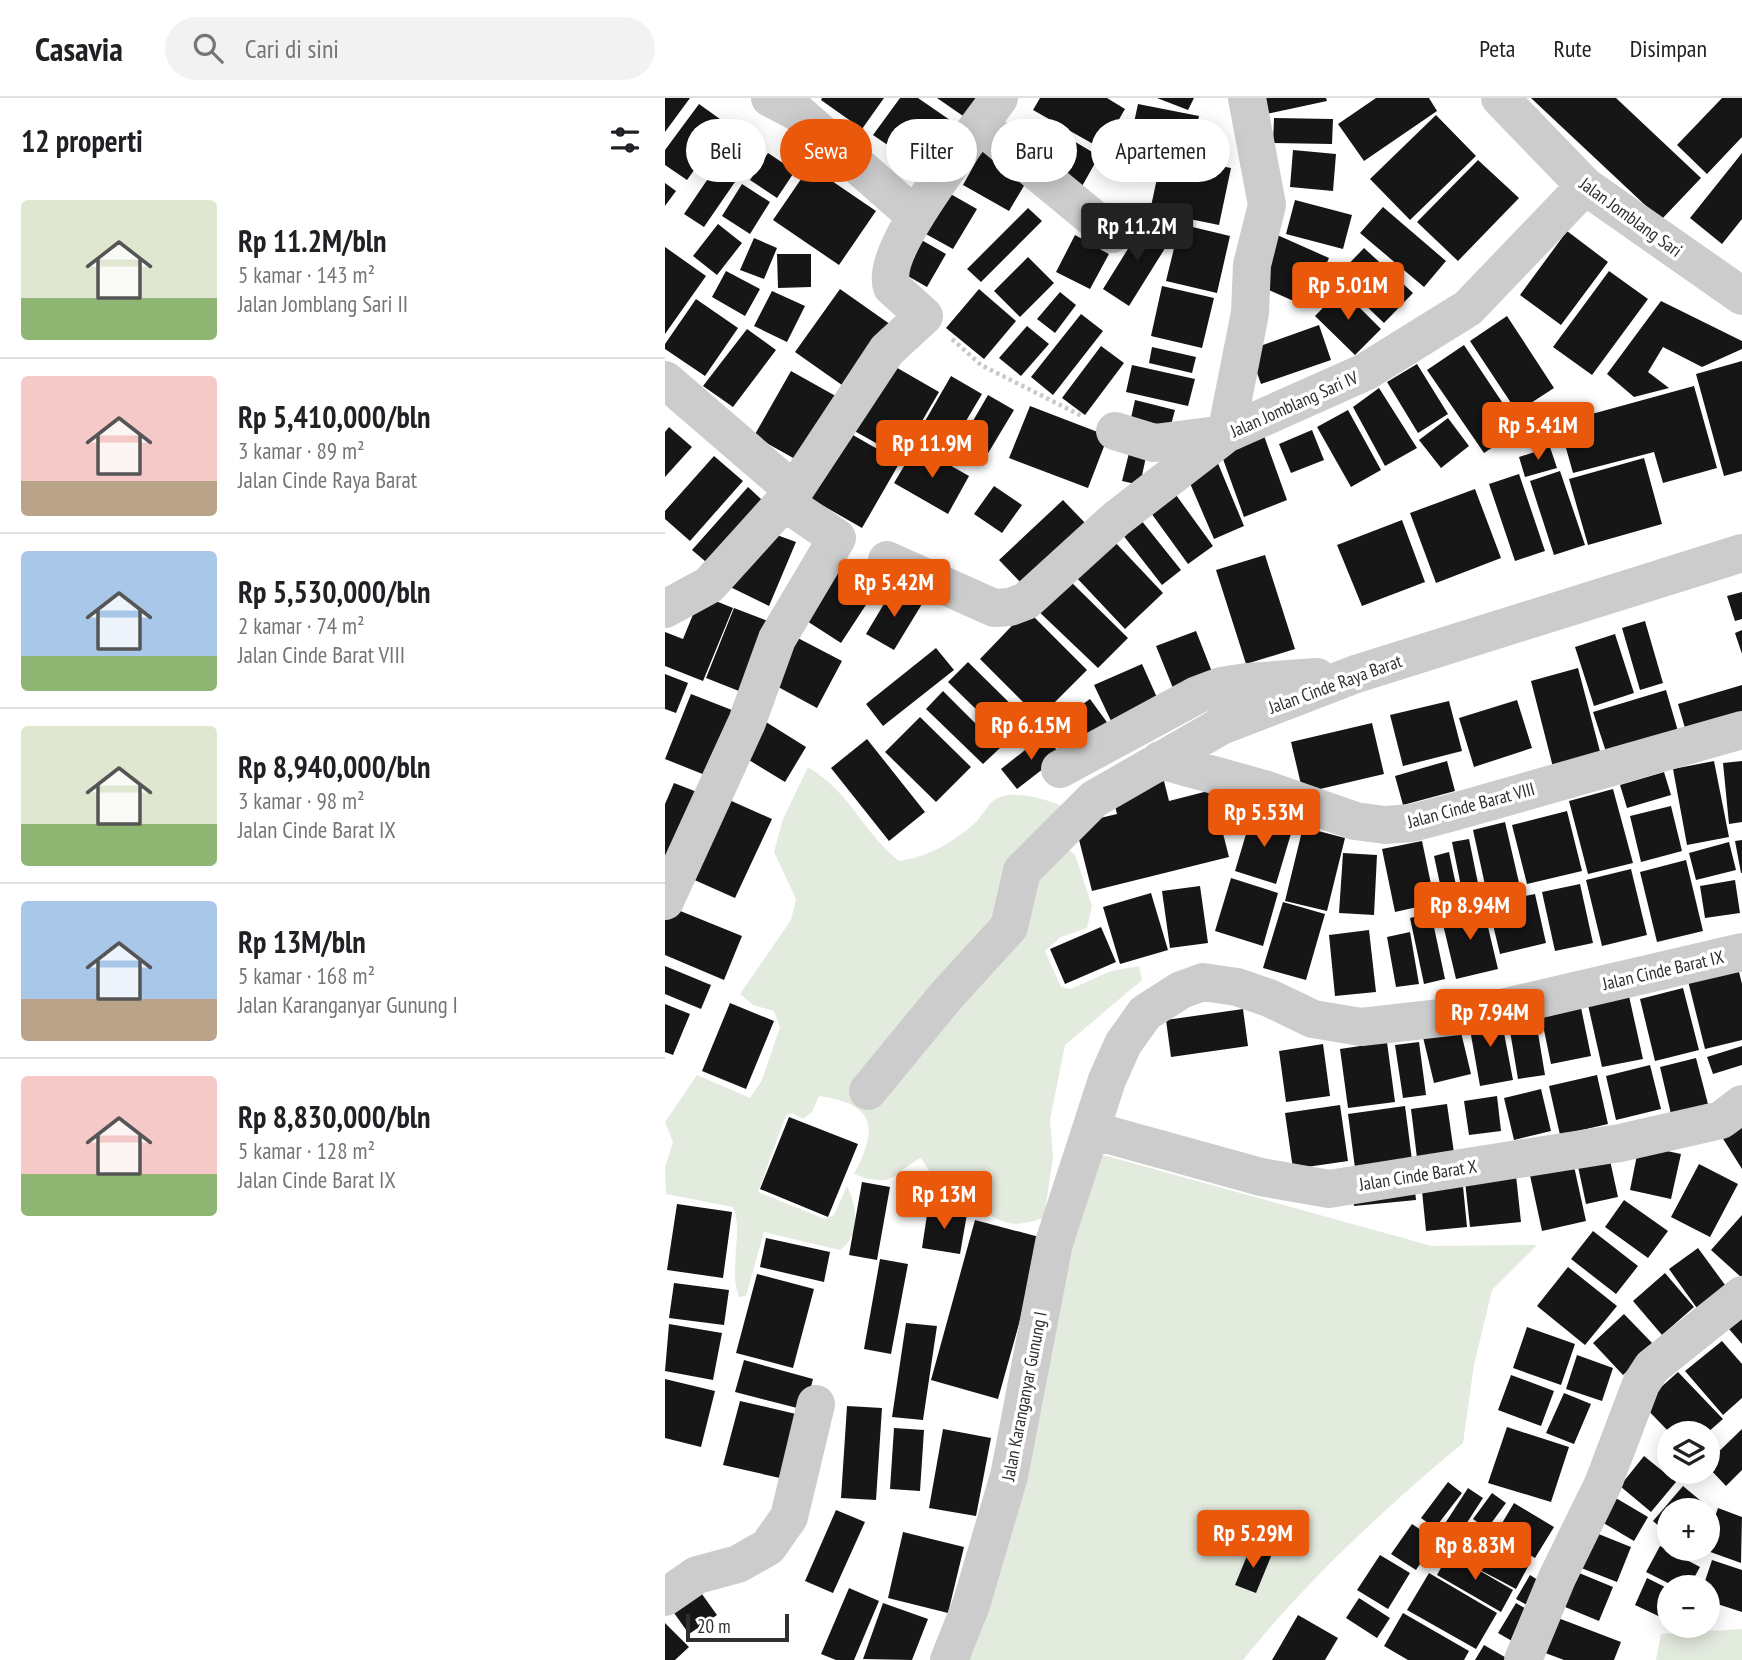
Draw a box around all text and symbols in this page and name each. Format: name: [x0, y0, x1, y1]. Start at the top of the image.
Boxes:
search box: [165, 17, 655, 80]
text: Casavia: [35, 27, 123, 70]
icon: search: [189, 29, 227, 67]
text: Cari di sini: [245, 32, 339, 65]
text: Peta: [1479, 33, 1515, 64]
text: Rute: [1553, 33, 1592, 64]
text: Disimpan: [1630, 33, 1707, 64]
chip: Beli: [686, 119, 766, 182]
chip: Sewa: [780, 119, 872, 182]
chip: Filter: [886, 119, 977, 182]
chip: Baru: [991, 119, 1077, 182]
chip: Apartemen: [1091, 119, 1230, 182]
text: 12 properti: [21, 121, 143, 160]
icon: filters: [606, 121, 644, 159]
street label: Jalan Jomblang Sari: [1575, 172, 1687, 262]
pin: Rp 11.2M: [1065, 204, 1209, 263]
text: Rp 11.2M: [1097, 211, 1177, 240]
text: Rp 11.2M/bln: [238, 221, 386, 260]
icon: home: [77, 228, 161, 312]
text: 5 kamar · 143 m²: [238, 260, 375, 289]
pin: Rp 5.01M: [1276, 262, 1420, 322]
text: Rp 5.01M: [1308, 270, 1388, 299]
text: Jalan Jomblang Sari II: [238, 289, 408, 318]
street label: Jalan Jomblang Sari IV: [1226, 365, 1362, 443]
text: Rp 5,410,000/bln: [238, 397, 431, 436]
pin: Rp 5.41M: [1466, 402, 1610, 462]
icon: home: [77, 404, 161, 488]
text: Rp 5.41M: [1498, 410, 1578, 439]
pin: Rp 11.9M: [860, 420, 1004, 480]
text: Rp 11.9M: [892, 428, 972, 457]
text: 3 kamar · 89 m²: [238, 436, 365, 465]
text: Jalan Cinde Raya Barat: [238, 465, 417, 494]
pin: Rp 5.42M: [822, 560, 966, 619]
text: Rp 5.42M: [854, 567, 934, 596]
text: Rp 5,530,000/bln: [238, 572, 431, 611]
icon: home: [77, 579, 161, 663]
text: 2 kamar · 74 m²: [238, 611, 365, 640]
text: Jalan Cinde Barat VIII: [238, 640, 405, 669]
street label: Jalan Cinde Raya Barat: [1264, 649, 1405, 719]
pin: Rp 6.15M: [959, 702, 1103, 762]
text: Rp 6.15M: [991, 710, 1071, 739]
text: Rp 8,940,000/bln: [238, 747, 431, 786]
icon: home: [77, 754, 161, 838]
street label: Jalan Cinde Barat VIII: [1404, 777, 1537, 833]
text: 3 kamar · 98 m²: [238, 786, 365, 815]
pin: Rp 5.53M: [1192, 790, 1336, 849]
text: Rp 5.53M: [1224, 797, 1304, 826]
text: Jalan Cinde Barat IX: [238, 815, 396, 844]
pin: Rp 8.94M: [1398, 882, 1542, 942]
text: Rp 8.94M: [1430, 890, 1510, 919]
text: Rp 13M/bln: [238, 922, 366, 961]
icon: home: [77, 929, 161, 1013]
street label: Jalan Cinde Barat IX: [1599, 945, 1726, 995]
text: 5 kamar · 168 m²: [238, 961, 375, 990]
text: Jalan Karanganyar Gunung I: [238, 990, 458, 1019]
pin: Rp 7.94M: [1418, 990, 1562, 1049]
text: Rp 7.94M: [1451, 997, 1529, 1026]
text: Rp 8,830,000/bln: [238, 1097, 431, 1136]
icon: home: [77, 1104, 161, 1188]
text: 5 kamar · 128 m²: [238, 1136, 375, 1165]
street label: Jalan Cinde Barat X: [1356, 1154, 1479, 1196]
text: Jalan Cinde Barat IX: [238, 1165, 396, 1194]
pin: Rp 13M: [887, 1172, 1001, 1231]
text: Rp 13M: [912, 1179, 976, 1208]
street label: Jalan Karanganyar Gunung I: [996, 1309, 1052, 1484]
map controls: [1657, 1421, 1720, 1638]
button: layers: [1657, 1421, 1720, 1484]
button: +: [1657, 1498, 1720, 1561]
pin: Rp 5.29M: [1181, 1510, 1325, 1570]
text: Rp 5.29M: [1213, 1518, 1293, 1547]
pin: Rp 8.83M: [1403, 1522, 1547, 1582]
text: Rp 8.83M: [1435, 1530, 1515, 1559]
button: −: [1657, 1575, 1720, 1638]
scale bar: [686, 1611, 789, 1643]
text: 20 m: [697, 1614, 731, 1638]

